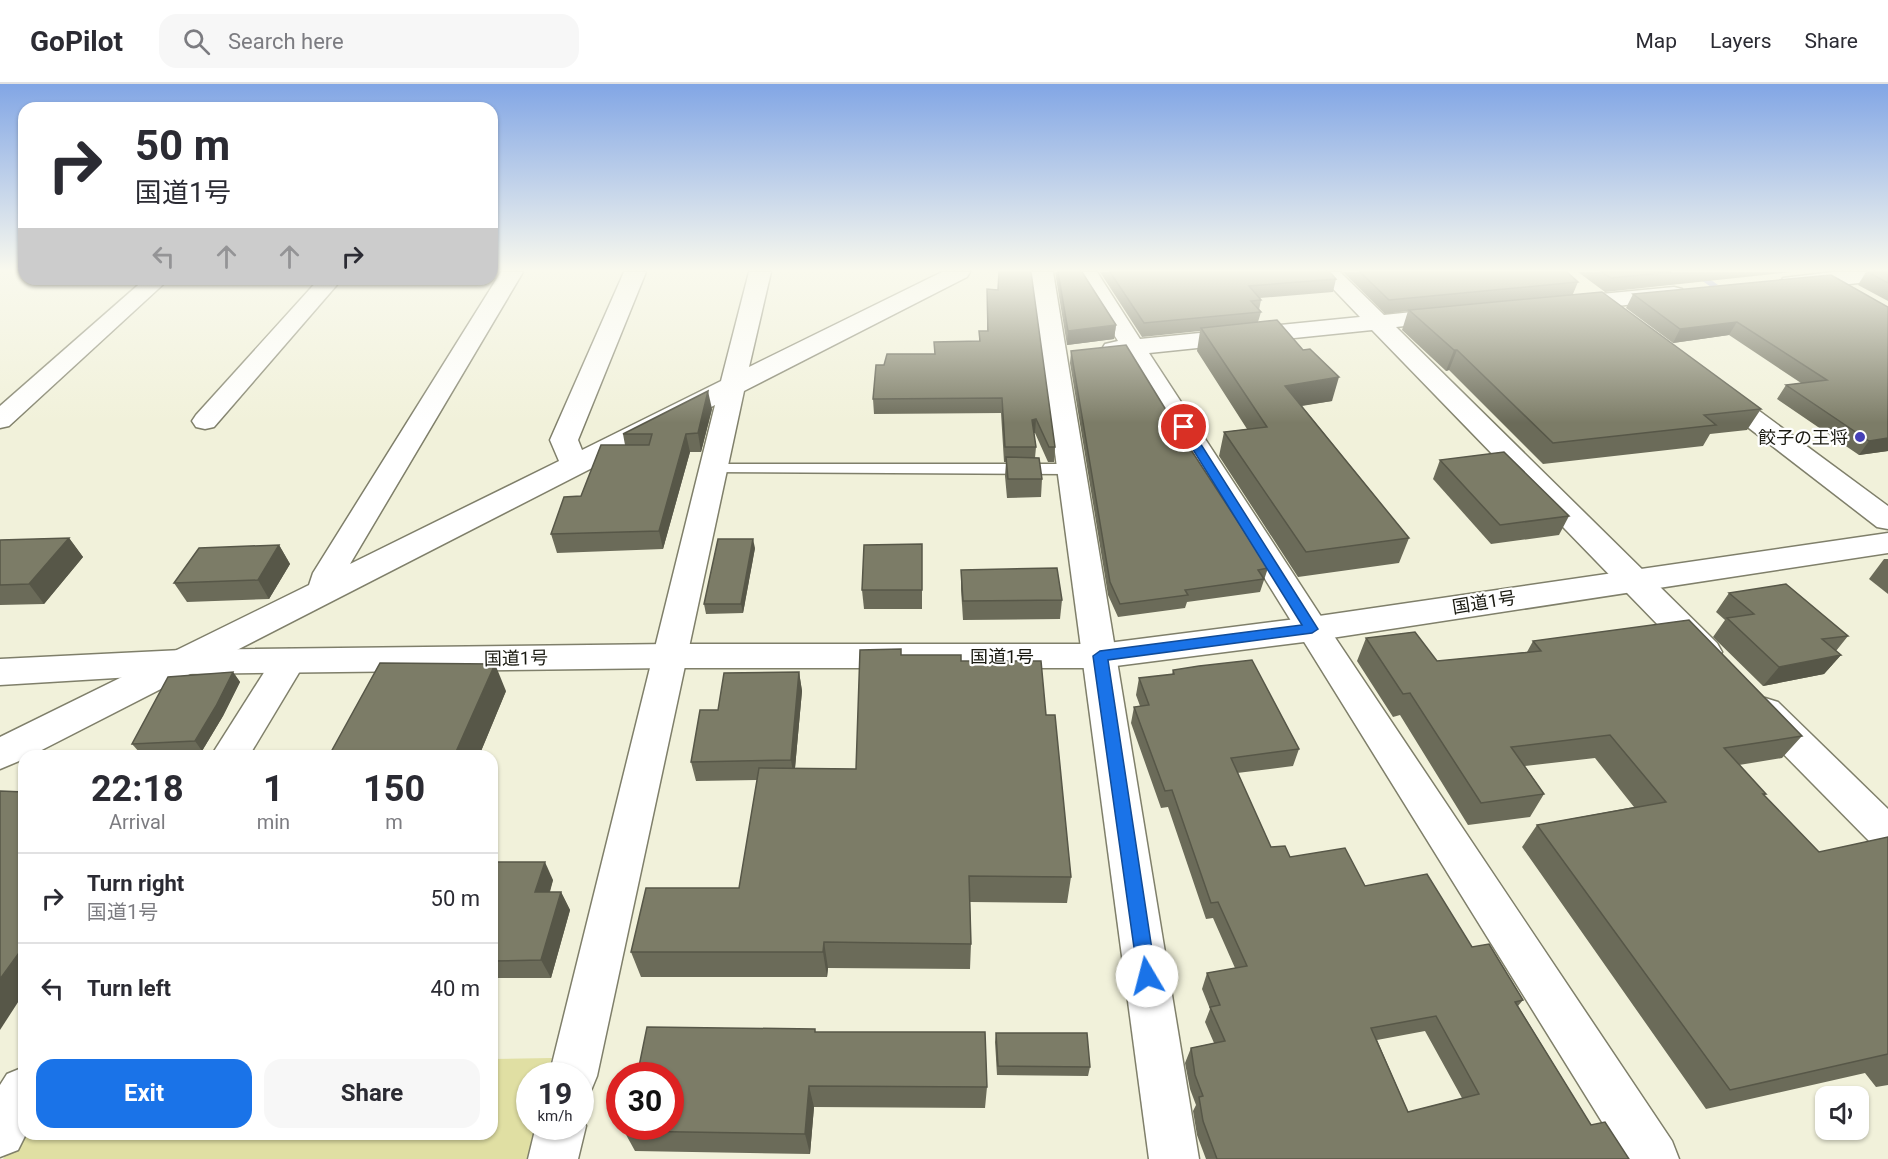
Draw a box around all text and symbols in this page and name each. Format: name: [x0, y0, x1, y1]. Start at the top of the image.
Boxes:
search box: [159, 14, 579, 68]
text: GoPilot: [30, 25, 123, 58]
icon: search: [180, 25, 213, 58]
text: Search here: [228, 29, 344, 54]
text: Map: [1635, 29, 1677, 53]
text: Layers: [1710, 29, 1771, 53]
text: Share: [1804, 29, 1858, 53]
text: 50 m: [135, 121, 230, 170]
icon: right: [36, 126, 114, 204]
text: 国道1号: [135, 177, 231, 209]
icon: left: [147, 240, 180, 273]
icon: ahead: [210, 240, 243, 273]
icon: ahead: [273, 240, 306, 273]
icon: right: [336, 240, 369, 273]
pin: [1158, 401, 1209, 452]
icon: arrive: [1167, 410, 1200, 443]
place label: 餃子の王将: [1758, 427, 1848, 448]
marker: 餃子の王将: [1853, 430, 1867, 444]
street label: 国道1号: [1451, 587, 1517, 617]
street label: 国道1号: [970, 646, 1034, 667]
street label: 国道1号: [484, 647, 548, 669]
text: 22:18: [91, 768, 184, 810]
text: 1: [263, 768, 284, 810]
text: 150: [363, 768, 425, 810]
text: Arrival: [109, 810, 166, 834]
text: min: [257, 810, 290, 834]
text: m: [385, 810, 403, 834]
text: Turn right: [87, 871, 184, 896]
icon: right: [36, 882, 69, 915]
text: 50 m: [431, 886, 480, 911]
text: 国道1号: [87, 900, 158, 924]
position arrow: [1115, 944, 1179, 1008]
icon: left: [36, 972, 69, 1005]
text: Turn left: [87, 976, 171, 1001]
text: 40 m: [431, 976, 480, 1001]
button: Exit: [36, 1059, 252, 1128]
button: Share: [264, 1059, 480, 1128]
speed limit sign: 30: [606, 1062, 684, 1140]
text: 19: [538, 1076, 572, 1111]
map controls: [1815, 1086, 1869, 1140]
button: sound: [1815, 1086, 1869, 1140]
text: km/h: [537, 1107, 573, 1125]

